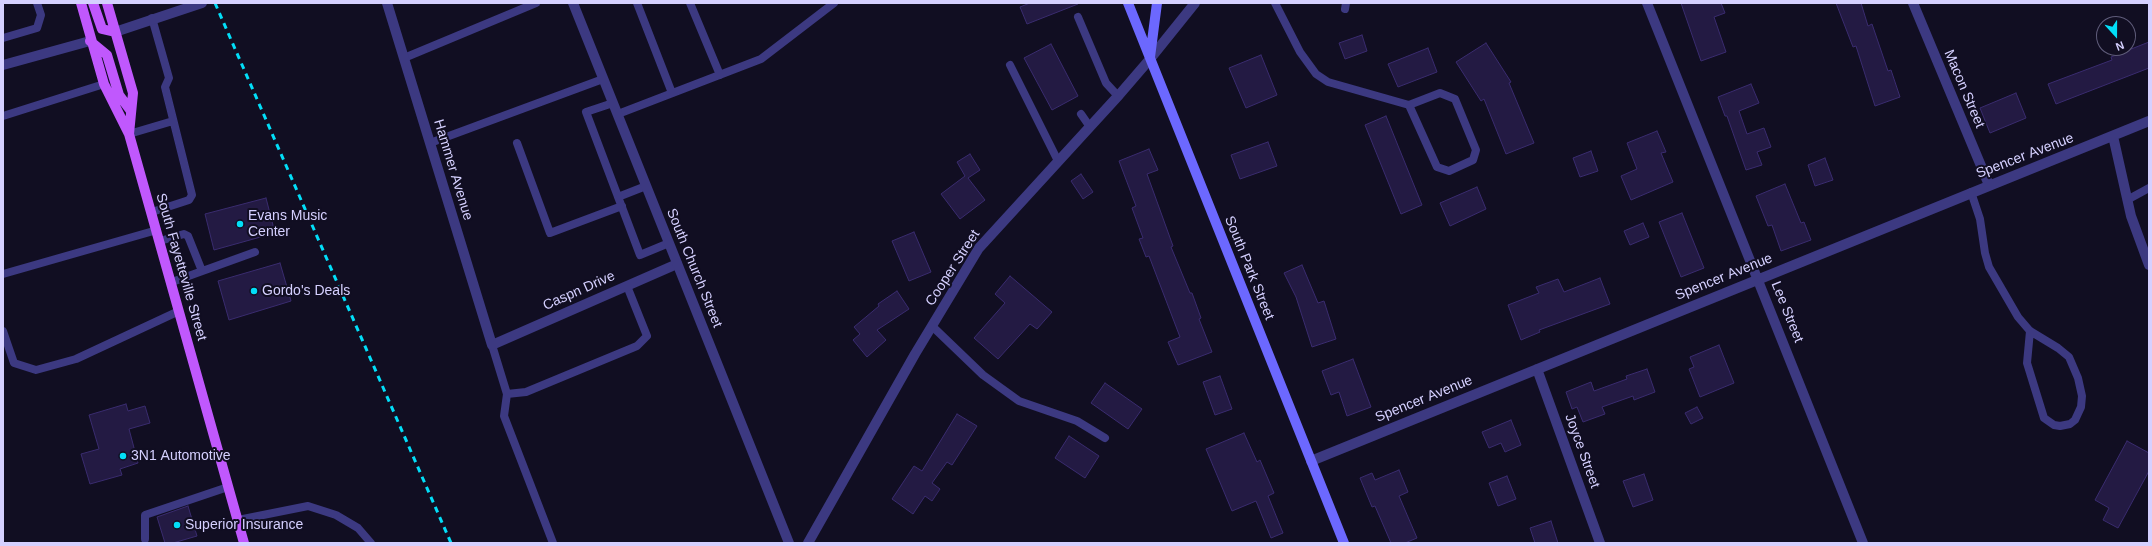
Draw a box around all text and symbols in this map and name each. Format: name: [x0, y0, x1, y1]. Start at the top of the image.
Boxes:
north arrow: [2096, 16, 2136, 56]
text: N: [2114, 39, 2126, 53]
street label: Macon Street: [1940, 47, 1988, 131]
street label: Hammer Avenue: [430, 117, 476, 223]
street label: Spencer Avenue: [1974, 130, 2076, 182]
street label: South Fayetteville Street: [152, 191, 210, 343]
street label: South Church Street: [662, 206, 726, 330]
place label: Evans Music Center: [248, 208, 327, 240]
street label: South Park Street: [1221, 214, 1277, 322]
marker: Evans Music Center: [235, 219, 245, 229]
street label: Cooper Street: [922, 227, 984, 309]
street label: Spencer Avenue: [1673, 250, 1775, 304]
street label: Caspn Drive: [540, 268, 618, 314]
street label: Lee Street: [1767, 279, 1807, 345]
place label: Gordo's Deals: [262, 283, 350, 299]
marker: Gordo's Deals: [249, 286, 259, 296]
street label: Spencer Avenue: [1373, 372, 1475, 426]
street label: Joyce Street: [1561, 412, 1603, 490]
place label: 3N1 Automotive: [131, 448, 231, 464]
marker: 3N1 Automotive: [118, 451, 128, 461]
place label: Superior Insurance: [185, 517, 303, 533]
marker: Superior Insurance: [172, 520, 182, 530]

